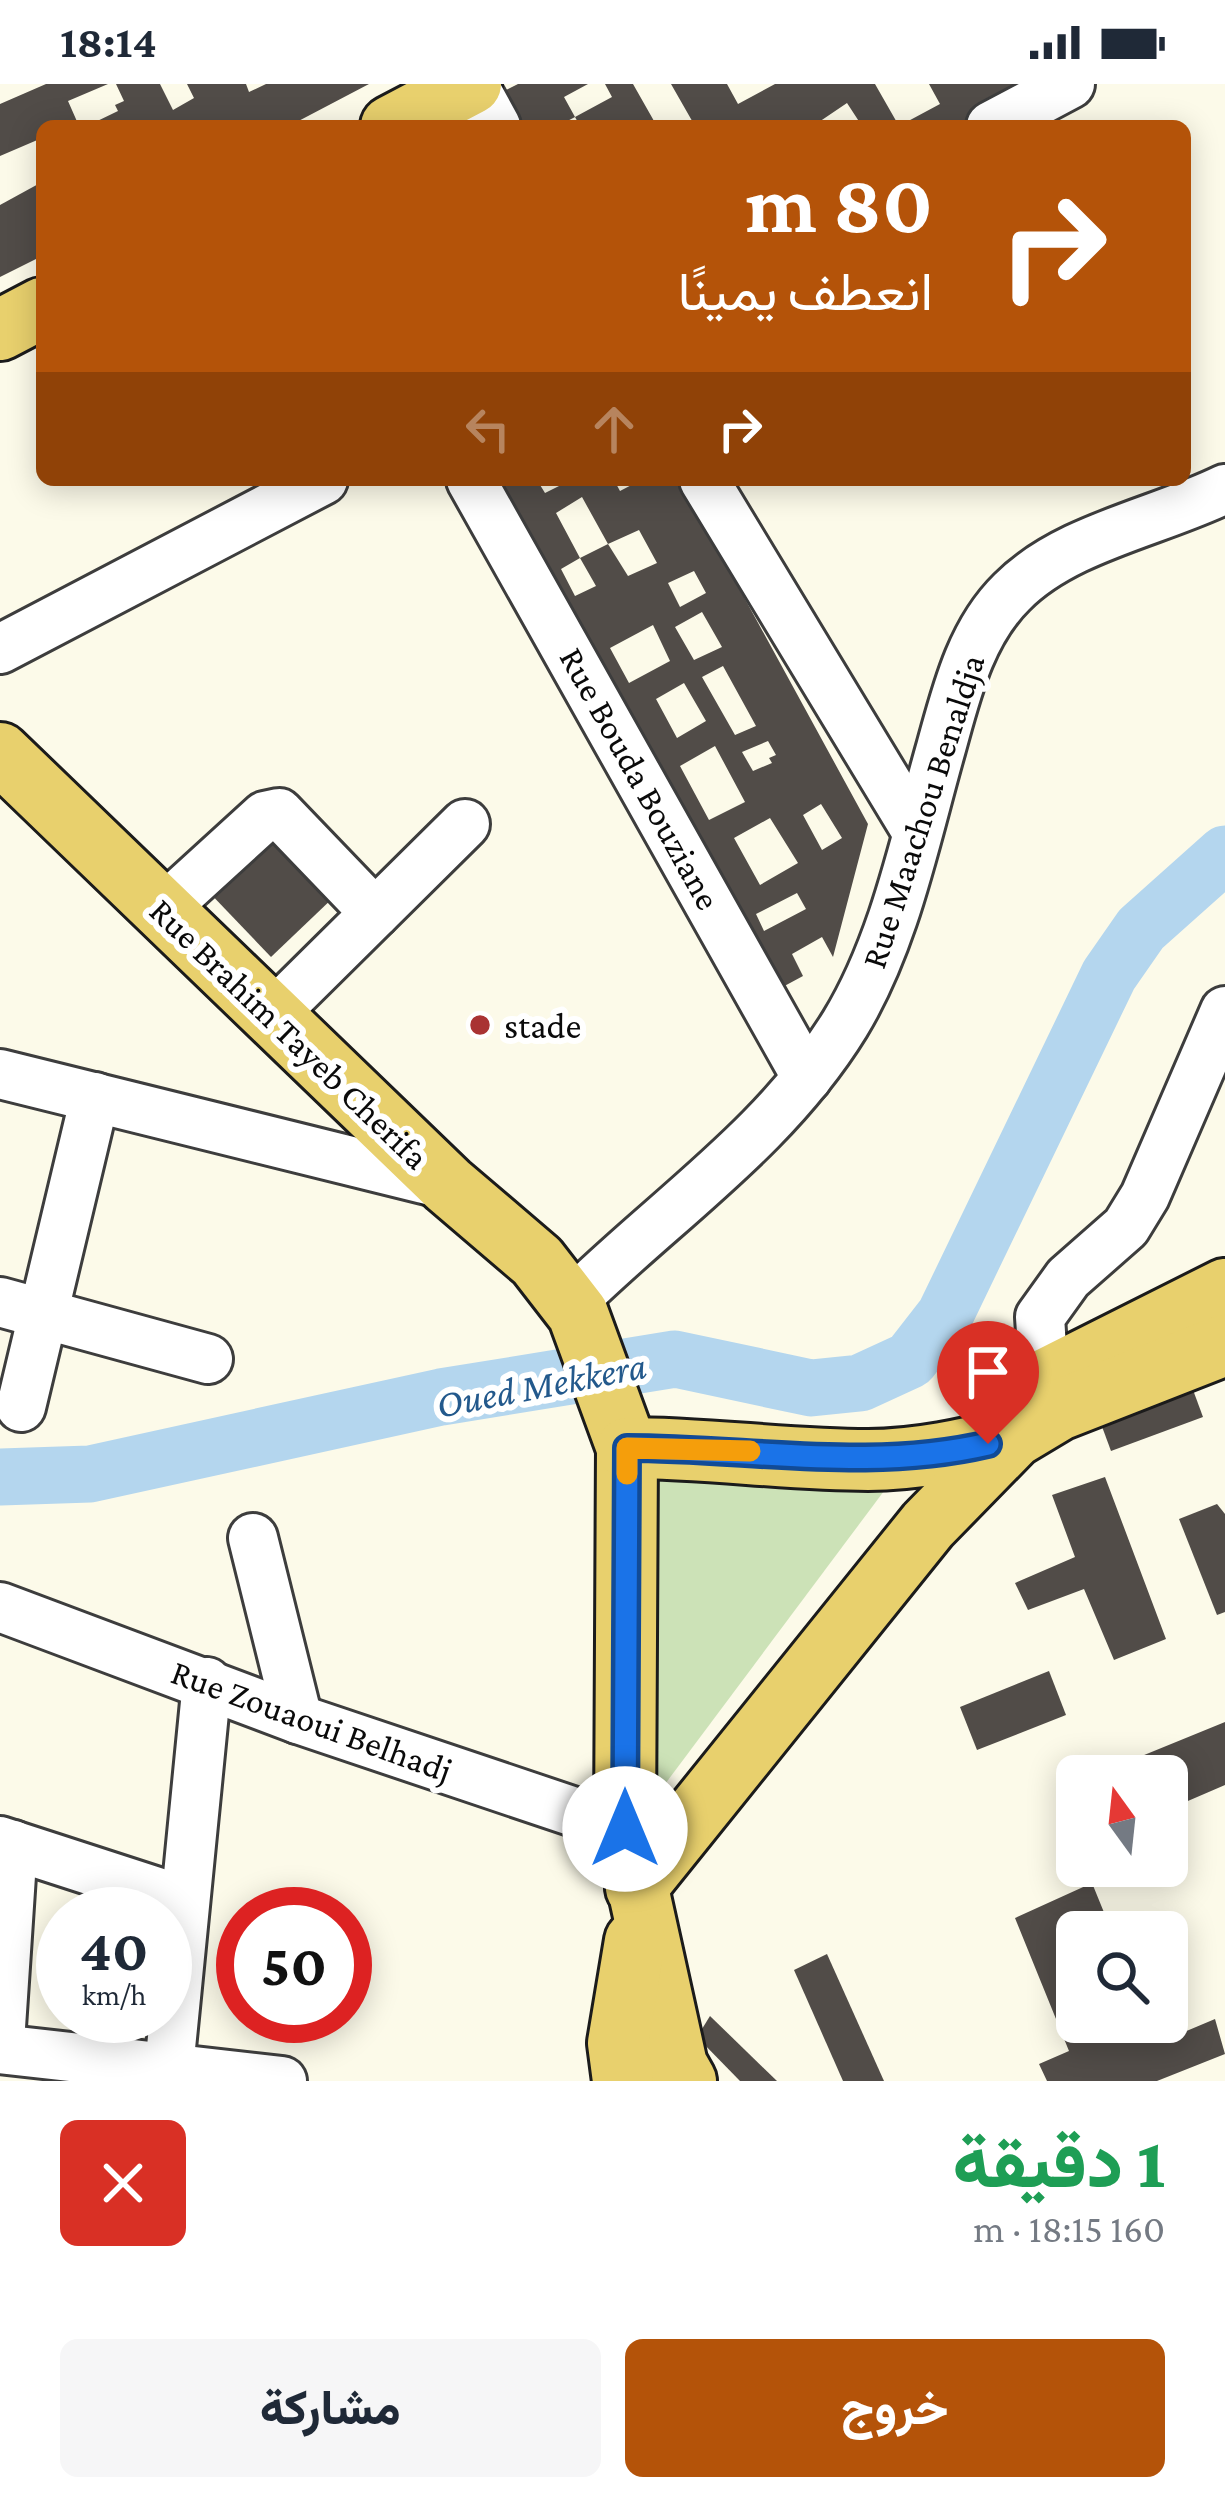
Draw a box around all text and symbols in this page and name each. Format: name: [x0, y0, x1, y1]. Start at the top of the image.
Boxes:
text: 18:14: [60, 17, 157, 67]
text: 80 m: [746, 157, 933, 250]
icon: right: [975, 168, 1131, 324]
text: انعطف يمينًا: [678, 262, 933, 322]
icon: left: [455, 396, 521, 462]
icon: ahead: [581, 396, 647, 462]
icon: right: [707, 396, 773, 462]
street label: Rue Bouda Bouziane: [552, 641, 729, 916]
street label: Rue Maachou Benaldja: [853, 649, 993, 973]
street label: Rue Brahim Tayeb Cherifa: [142, 890, 437, 1177]
place label: stade: [504, 1006, 581, 1046]
marker: stade: [467, 1012, 493, 1038]
pin: [937, 1321, 1039, 1444]
icon: arrive: [955, 1339, 1021, 1405]
water label: Oued Mekkera: [432, 1343, 650, 1426]
street label: Rue Zouaoui Belhadj: [166, 1652, 457, 1790]
north arrow: [1056, 1755, 1188, 1887]
map controls: [1056, 1755, 1188, 2043]
position arrow: [562, 1766, 688, 1892]
speed limit sign: 50: [216, 1887, 372, 2043]
button: search: [1056, 1911, 1188, 2043]
text: 40: [80, 1916, 148, 1983]
text: km/h: [82, 1978, 146, 2011]
button: close: [60, 2120, 186, 2246]
text: 1 دقيقة: [952, 2122, 1165, 2202]
text: 160 m · 18:15: [973, 2207, 1165, 2250]
button: مشاركة: [60, 2339, 601, 2477]
button: خروج: [625, 2339, 1165, 2477]

